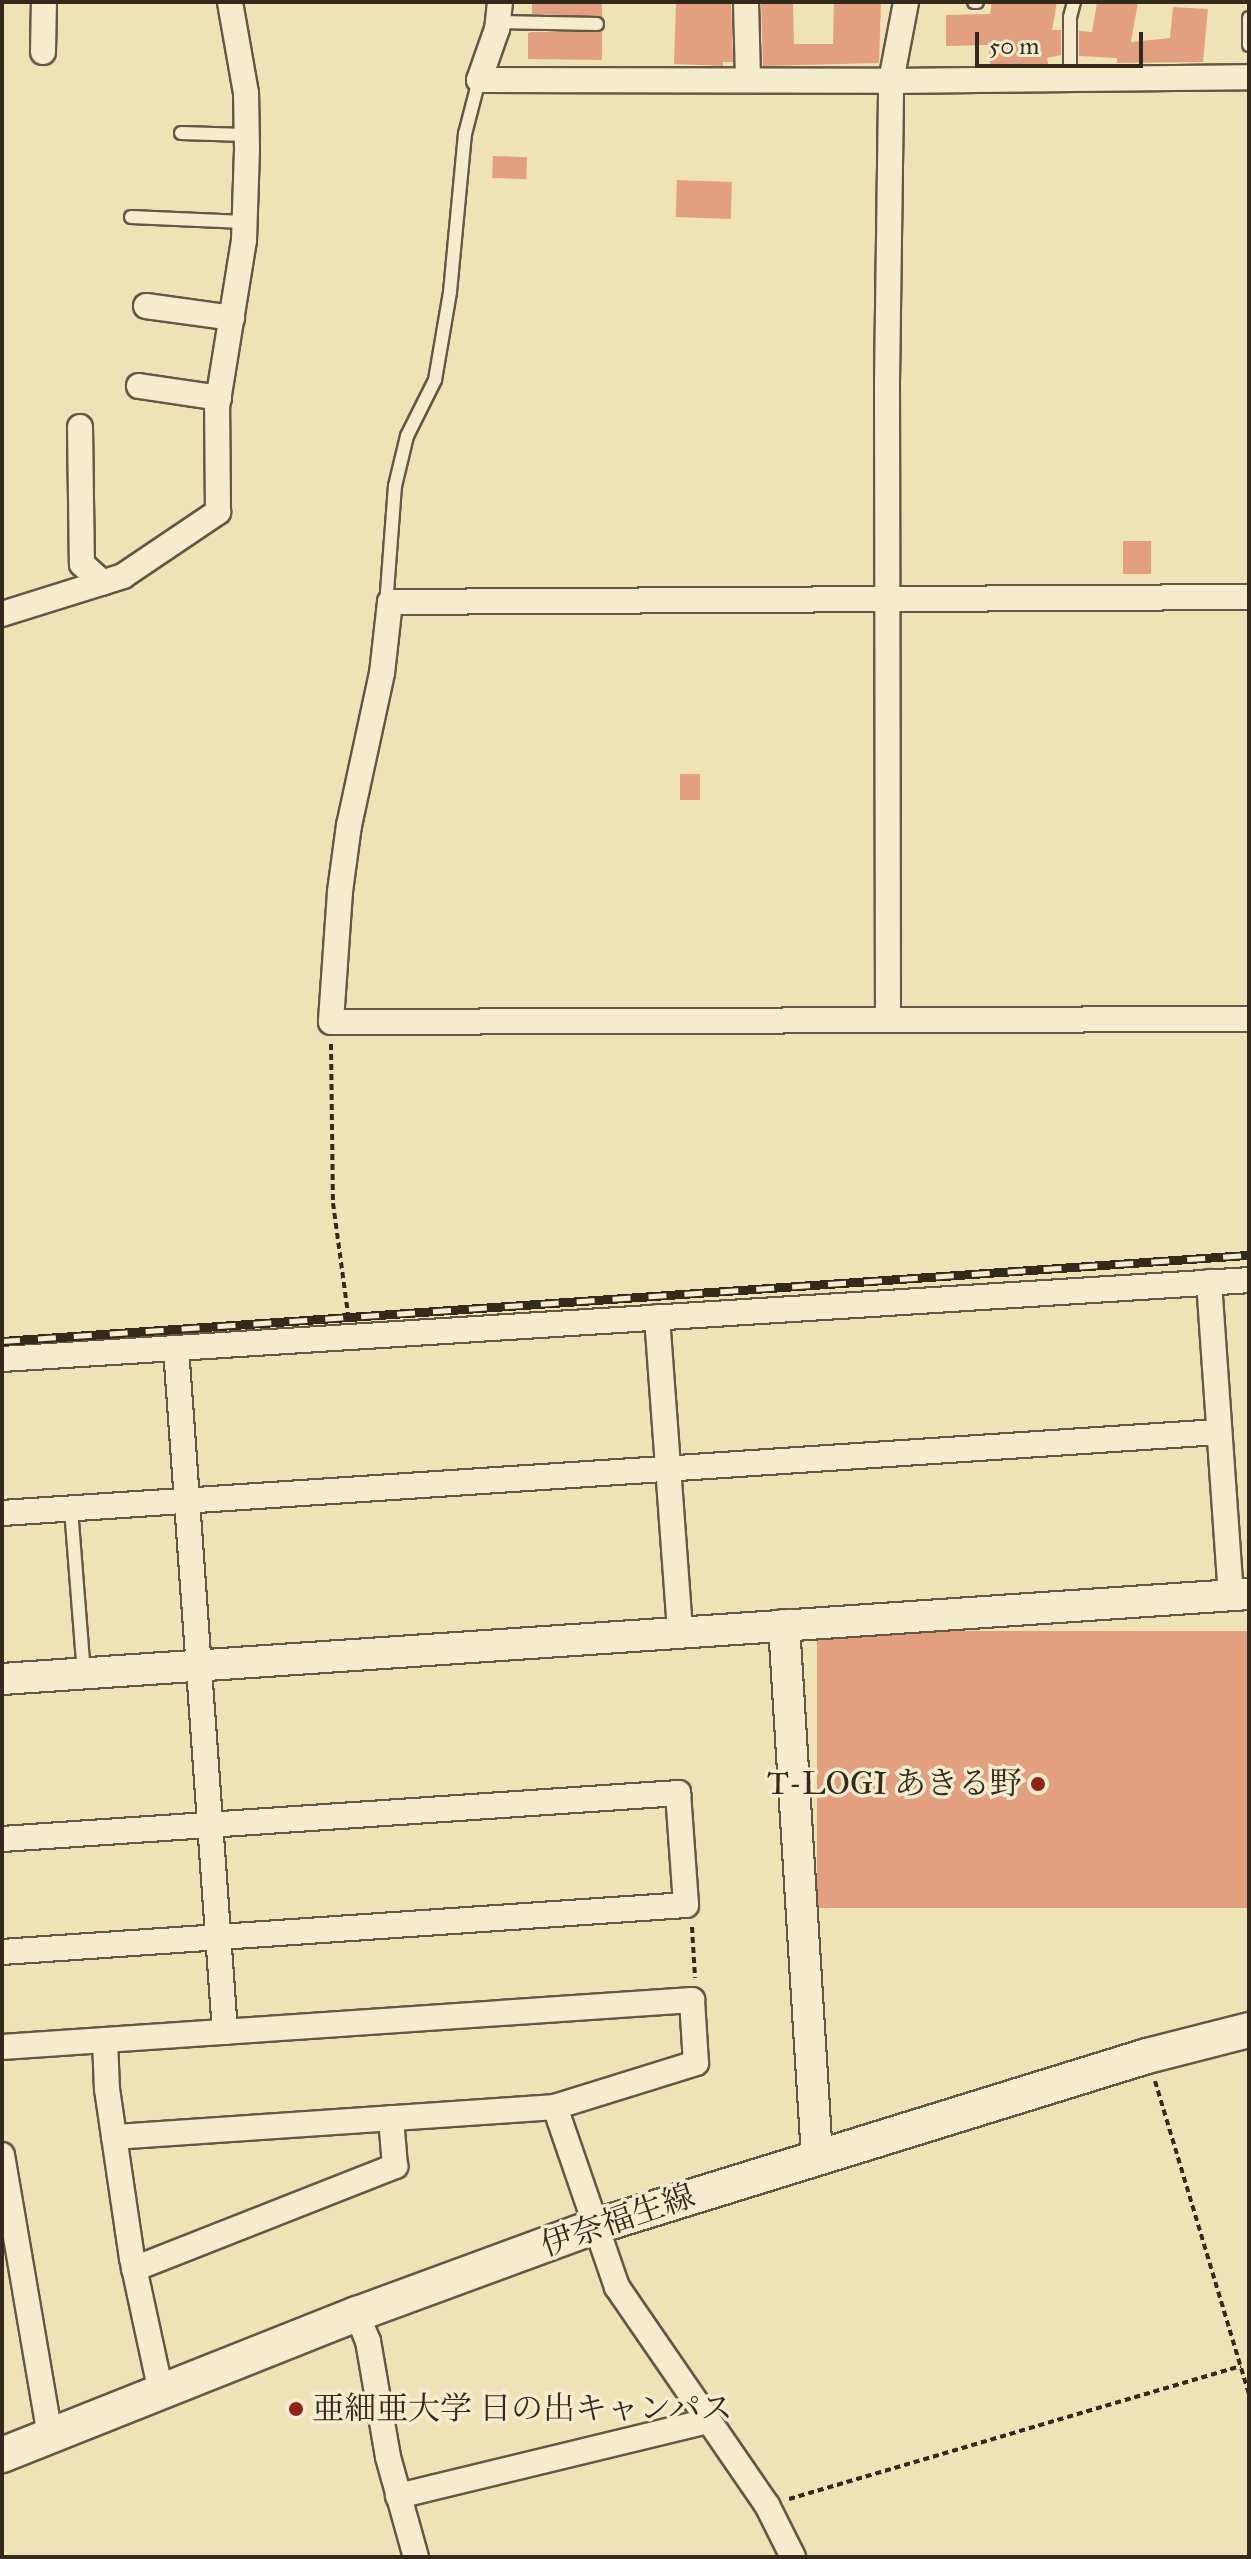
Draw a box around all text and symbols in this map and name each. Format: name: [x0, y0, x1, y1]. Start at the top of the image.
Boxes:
scale bar: [979, 16, 1147, 66]
text: 50 m: [989, 31, 1039, 61]
place label: T-LOGI あきる野: [767, 1765, 1022, 1803]
marker: T-LOGI あきる野: [1029, 1775, 1047, 1793]
street label: 伊奈福生線: [536, 2177, 700, 2265]
place label: 亜細亜大学 日の出キャンパス: [312, 2390, 735, 2428]
marker: 亜細亜大学 日の出キャンパス: [287, 2400, 305, 2418]

